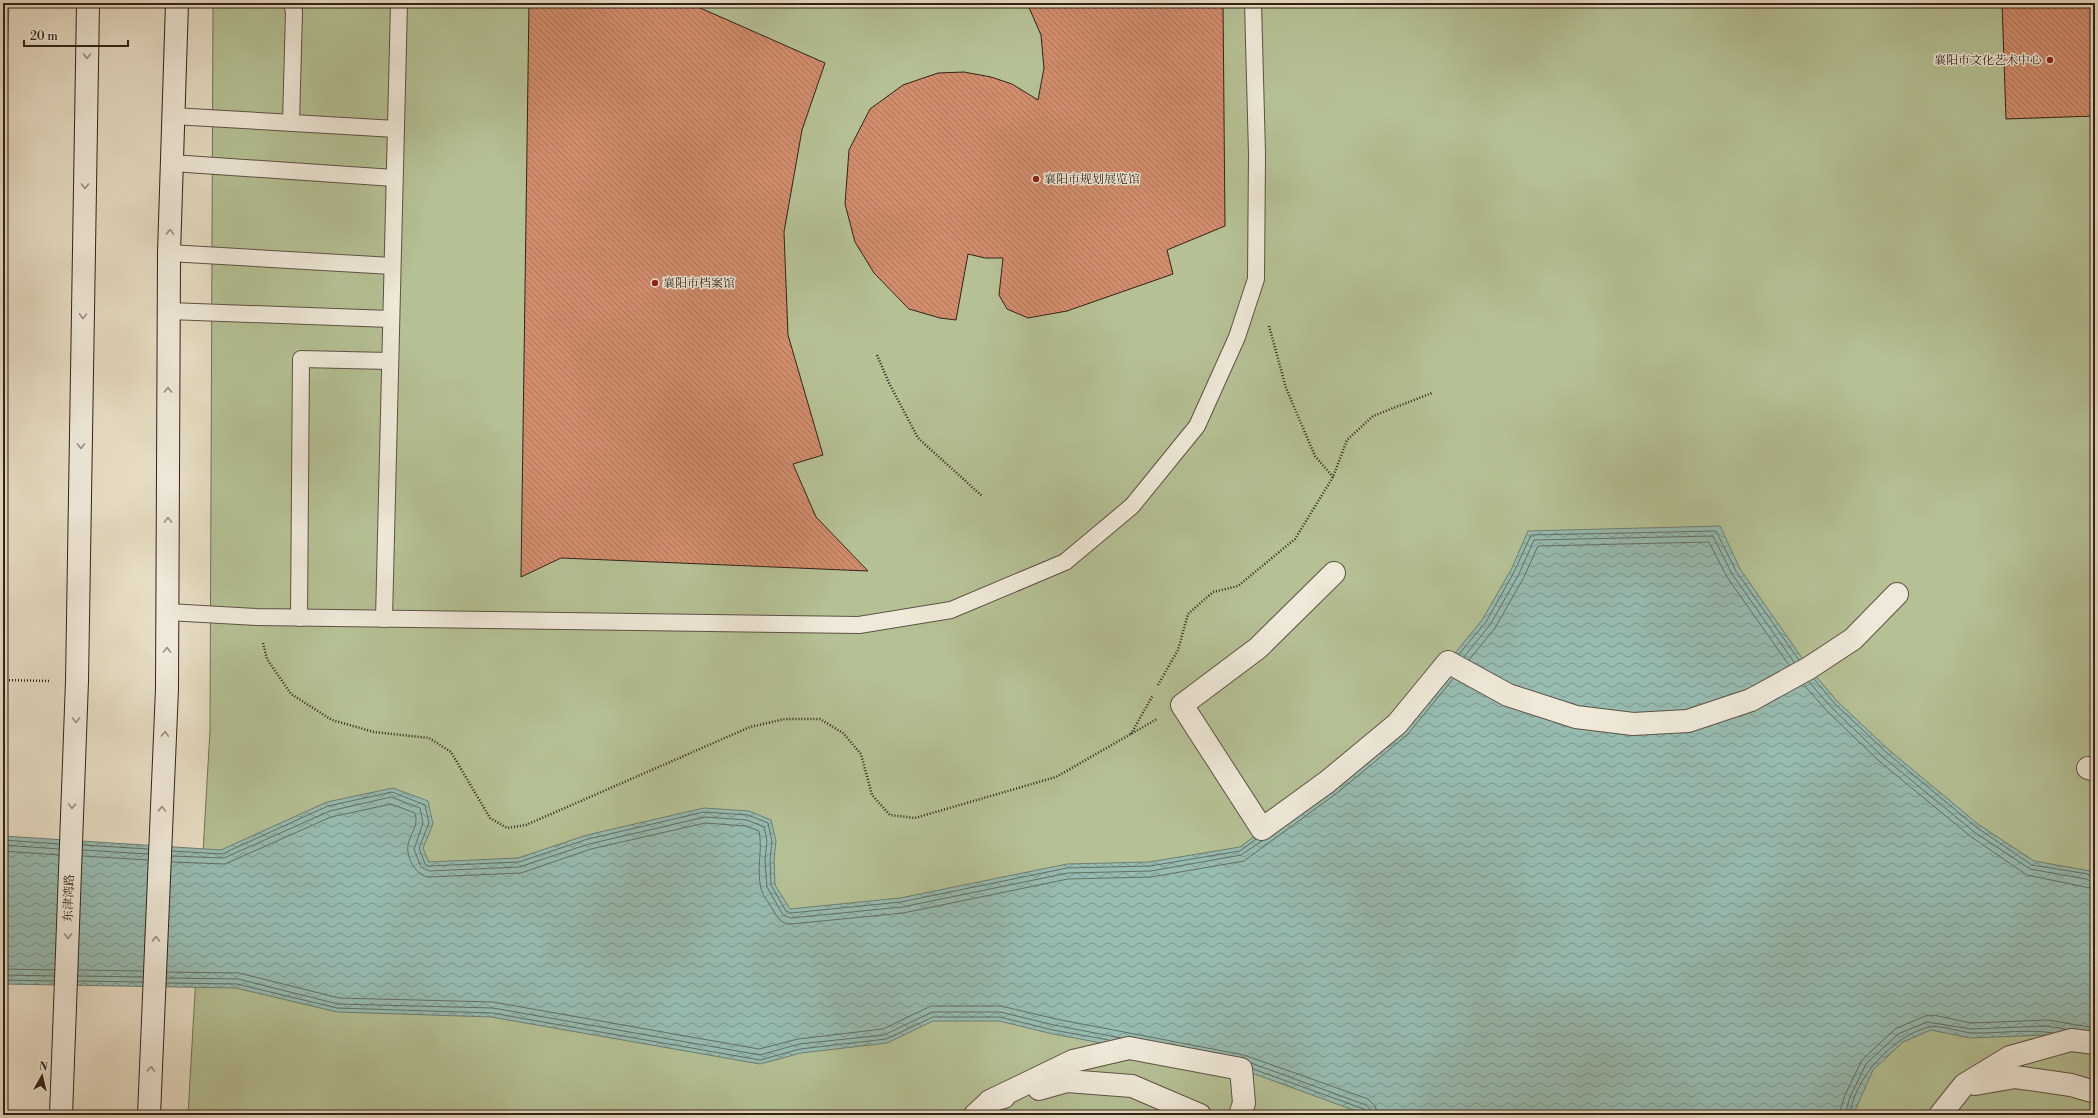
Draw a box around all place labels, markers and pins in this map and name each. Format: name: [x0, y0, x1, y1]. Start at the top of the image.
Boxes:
place label: 襄阳市文化艺术中心: [1934, 53, 2042, 68]
marker: 襄阳市文化艺术中心: [2045, 55, 2055, 65]
place label: 襄阳市规划展览馆: [1044, 172, 1140, 187]
marker: 襄阳市规划展览馆: [1031, 174, 1041, 184]
place label: 襄阳市档案馆: [663, 276, 735, 291]
marker: 襄阳市档案馆: [650, 278, 660, 288]

